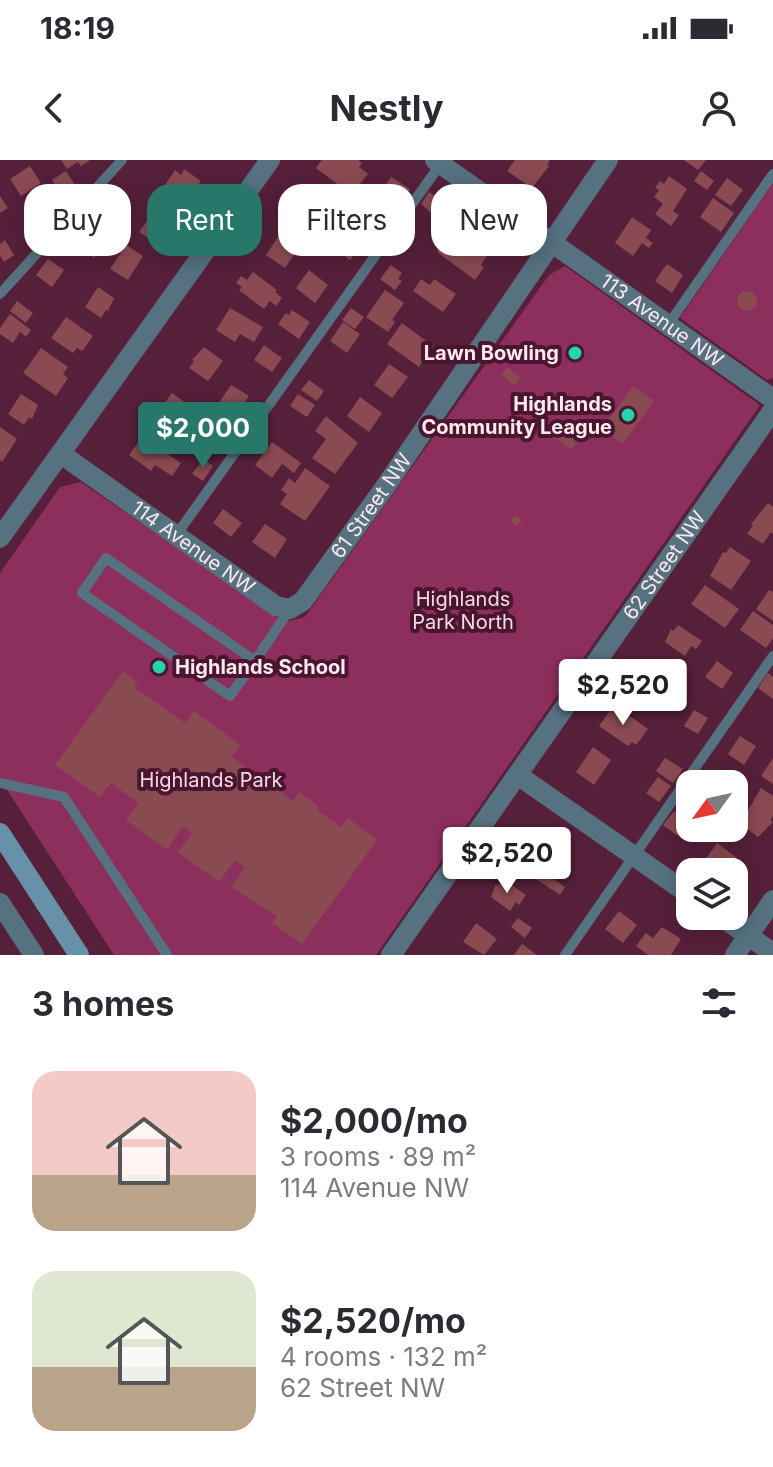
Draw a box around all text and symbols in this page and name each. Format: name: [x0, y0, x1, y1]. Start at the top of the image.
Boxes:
text: 18:19: [40, 10, 115, 46]
icon: back: [32, 86, 76, 130]
text: Nestly: [329, 86, 444, 130]
icon: person: [697, 86, 741, 130]
chip: Buy: [24, 184, 131, 256]
chip: Rent: [147, 184, 262, 256]
chip: Filters: [278, 184, 415, 256]
chip: New: [431, 184, 547, 256]
street label: 113 Avenue NW: [596, 269, 728, 372]
place label: Lawn Bowling: [424, 341, 559, 365]
marker: Lawn Bowling: [566, 344, 584, 362]
place label: Highlands Community League: [422, 392, 612, 439]
pin: $2,000: [138, 402, 268, 470]
marker: Highlands Community League: [619, 406, 637, 424]
text: $2,000: [156, 412, 250, 443]
street label: 61 Street NW: [326, 448, 417, 563]
street label: 114 Avenue NW: [127, 496, 260, 599]
street label: 62 Street NW: [618, 506, 711, 624]
park label: Highlands Park North: [412, 587, 514, 634]
place label: Highlands School: [175, 655, 346, 679]
marker: Highlands School: [150, 658, 168, 676]
pin: $2,520: [558, 659, 688, 727]
text: $2,520: [577, 669, 669, 700]
park label: Highlands Park: [140, 768, 282, 792]
north arrow: [676, 770, 748, 842]
map controls: [676, 770, 748, 930]
pin: $2,520: [442, 827, 572, 895]
text: $2,520: [461, 837, 553, 868]
button: layers: [676, 858, 748, 930]
icon: filters: [697, 981, 741, 1025]
text: 3 homes: [32, 983, 174, 1024]
text: $2,000/mo: [280, 1100, 468, 1141]
icon: home: [96, 1103, 192, 1199]
text: 3 rooms · 89 m²: [280, 1141, 476, 1172]
text: 114 Avenue NW: [280, 1172, 469, 1203]
text: $2,520/mo: [280, 1300, 466, 1341]
icon: home: [96, 1303, 192, 1399]
text: 4 rooms · 132 m²: [280, 1341, 487, 1372]
text: 62 Street NW: [280, 1372, 445, 1403]

